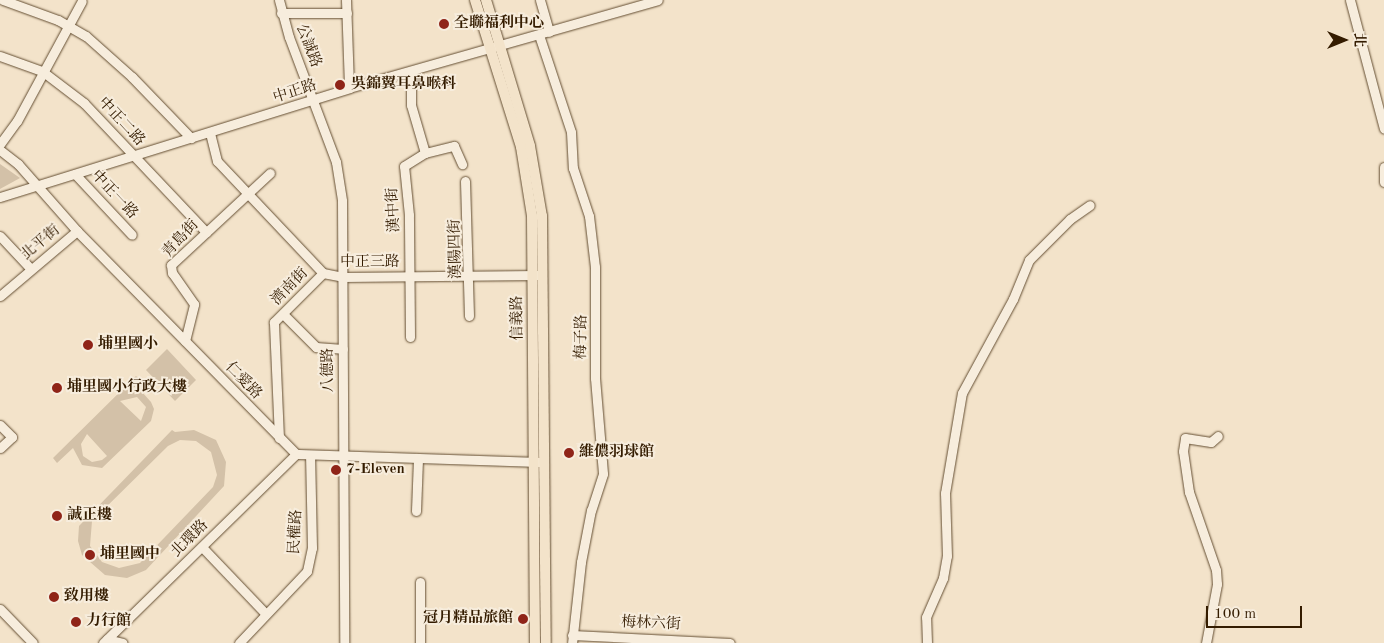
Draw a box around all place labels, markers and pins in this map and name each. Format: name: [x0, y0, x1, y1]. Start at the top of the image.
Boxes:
place label: 全聯福利中心: [454, 15, 544, 33]
marker: 全聯福利中心: [438, 18, 450, 30]
place label: 吳錦翼耳鼻喉科: [351, 76, 456, 94]
marker: 吳錦翼耳鼻喉科: [333, 78, 347, 92]
place label: 埔里國小: [98, 336, 158, 354]
marker: 埔里國小: [82, 339, 94, 351]
place label: 埔里國小行政大樓: [67, 379, 187, 397]
marker: 埔里國小行政大樓: [51, 382, 63, 394]
place label: 維儂羽球館: [579, 444, 654, 462]
marker: 維儂羽球館: [563, 447, 575, 459]
place label: 7-Eleven: [346, 461, 405, 479]
marker: 7-Eleven: [330, 464, 342, 476]
place label: 誠正樓: [67, 507, 112, 525]
marker: 誠正樓: [51, 510, 63, 522]
place label: 埔里國中: [100, 546, 160, 564]
marker: 埔里國中: [84, 549, 96, 561]
place label: 致用樓: [64, 588, 109, 606]
marker: 致用樓: [48, 591, 60, 603]
place label: 冠月精品旅館: [423, 610, 513, 628]
place label: 力行館: [86, 613, 131, 631]
marker: 冠月精品旅館: [517, 613, 529, 625]
marker: 力行館: [70, 616, 82, 628]

